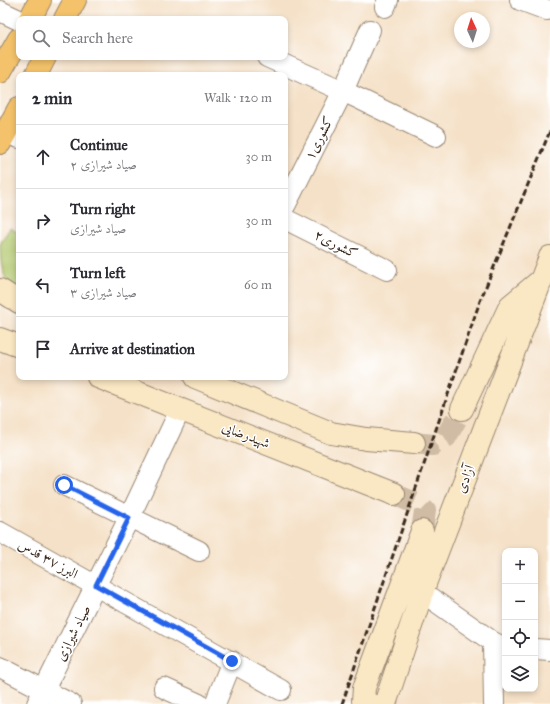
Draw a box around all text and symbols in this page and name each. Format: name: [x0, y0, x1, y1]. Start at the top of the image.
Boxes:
north arrow: [454, 12, 490, 48]
search box: [16, 16, 288, 60]
icon: search: [30, 27, 52, 49]
text: Search here: [62, 29, 133, 47]
text: 2 min: [32, 88, 72, 109]
text: Walk · 120 m: [204, 90, 272, 106]
street label: کشوری۱: [301, 113, 337, 163]
text: Continue: [70, 136, 128, 154]
icon: ahead: [32, 146, 54, 168]
text: 30 m: [246, 149, 272, 165]
text: صیاد شیرازی ۲: [70, 157, 137, 173]
text: Turn right: [70, 200, 135, 218]
icon: right: [32, 210, 54, 232]
text: 30 m: [246, 213, 272, 229]
text: صیاد شیرازی: [70, 221, 126, 237]
street label: کشوری۲: [311, 226, 361, 262]
text: Turn left: [70, 264, 126, 282]
icon: left: [32, 274, 54, 296]
text: 60 m: [244, 277, 272, 293]
text: صیاد شیرازی ۳: [70, 285, 137, 301]
icon: arrive: [32, 338, 54, 360]
text: Arrive at destination: [70, 340, 195, 358]
street label: شهیدرضایی: [219, 418, 273, 453]
street label: آزادی: [452, 461, 479, 495]
route start: [55, 476, 73, 494]
street label: البرز ۳۷ قدس: [15, 536, 81, 582]
map controls: [502, 548, 538, 692]
button: +: [502, 548, 538, 584]
button: −: [502, 584, 538, 620]
street label: صیاد شیرازی: [52, 602, 94, 664]
button: locate: [502, 620, 538, 656]
route end: [223, 652, 241, 670]
button: layers: [502, 656, 538, 692]

